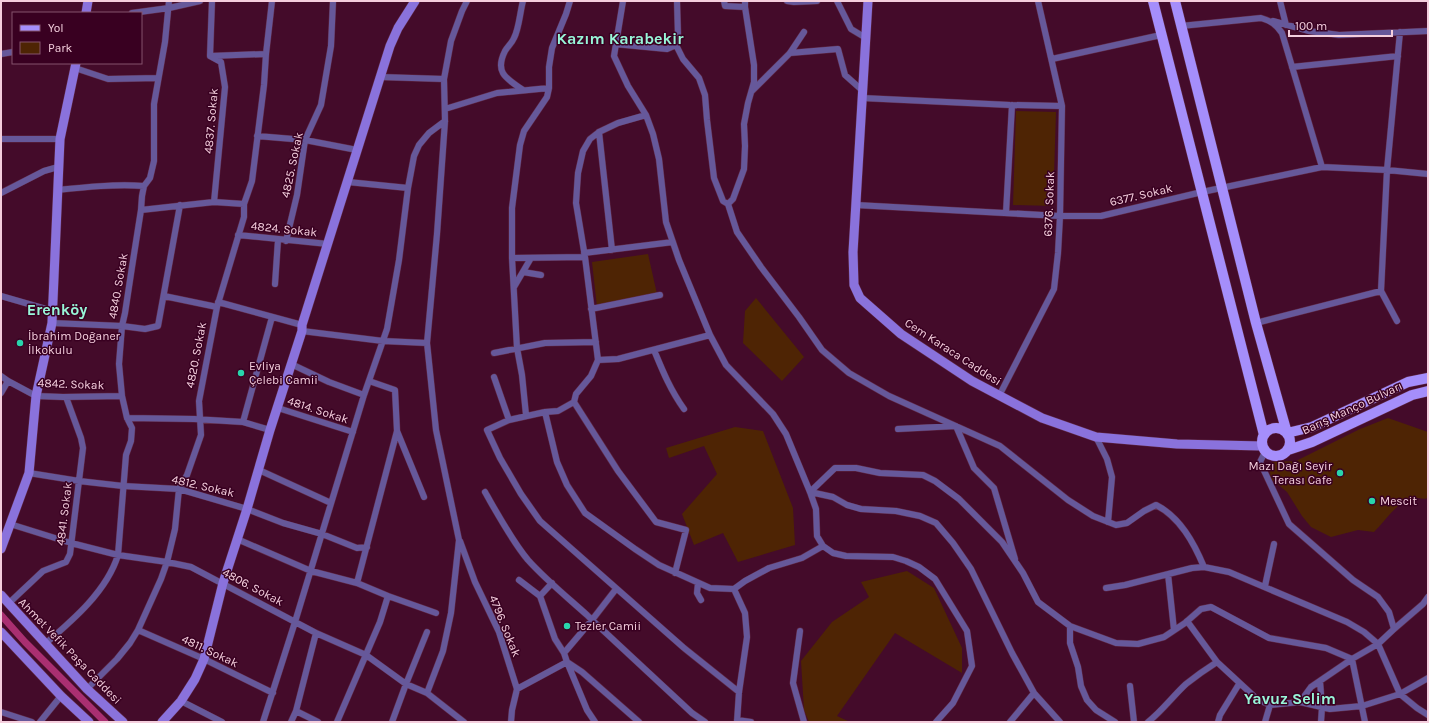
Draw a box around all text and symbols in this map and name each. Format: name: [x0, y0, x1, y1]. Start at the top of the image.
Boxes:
legend: [12, 12, 142, 64]
scale bar: [1289, 12, 1392, 38]
text: 100 m: [1295, 19, 1327, 33]
text: Yol: [48, 21, 64, 35]
district label: Kazım Karabekir: [557, 29, 684, 48]
text: Park: [48, 41, 73, 55]
street label: 4837. Sokak: [201, 87, 221, 154]
street label: 4825. Sokak: [278, 131, 306, 199]
street label: 6376. Sokak: [1041, 171, 1057, 237]
street label: 6377. Sokak: [1108, 181, 1174, 209]
street label: 4824. Sokak: [250, 219, 318, 239]
street label: 4840. Sokak: [105, 252, 131, 320]
district label: Erenköy: [27, 300, 87, 319]
street label: Cem Karaca Caddesi: [902, 316, 1004, 388]
street label: 4820. Sokak: [183, 321, 209, 389]
place label: İbrahim Doğaner İlkokulu: [28, 329, 121, 357]
marker: İbrahim Doğaner İlkokulu: [15, 338, 25, 348]
place label: Evliya Çelebi Camii: [249, 359, 318, 387]
marker: Evliya Çelebi Camii: [236, 368, 246, 378]
street label: 4842. Sokak: [37, 376, 105, 392]
street label: Barış Manço Bulvarı: [1299, 379, 1405, 437]
street label: 4814. Sokak: [286, 394, 351, 427]
place label: Mazı Dağı Seyir Terası Cafe: [1248, 459, 1333, 487]
marker: Mazı Dağı Seyir Terası Cafe: [1335, 468, 1345, 478]
street label: 4812. Sokak: [170, 472, 236, 500]
street label: 4841. Sokak: [53, 481, 75, 546]
place label: Mescit: [1380, 494, 1417, 508]
marker: Mescit: [1367, 496, 1377, 506]
street label: 4806. Sokak: [220, 565, 286, 609]
street label: 4796. Sokak: [486, 593, 524, 659]
street label: Ahmet Vefik Paşa Caddesi: [16, 595, 124, 707]
place label: Tezler Camii: [575, 619, 641, 633]
marker: Tezler Camii: [562, 621, 572, 631]
street label: 4811. Sokak: [179, 632, 241, 670]
district label: Yavuz Selim: [1244, 689, 1336, 708]

